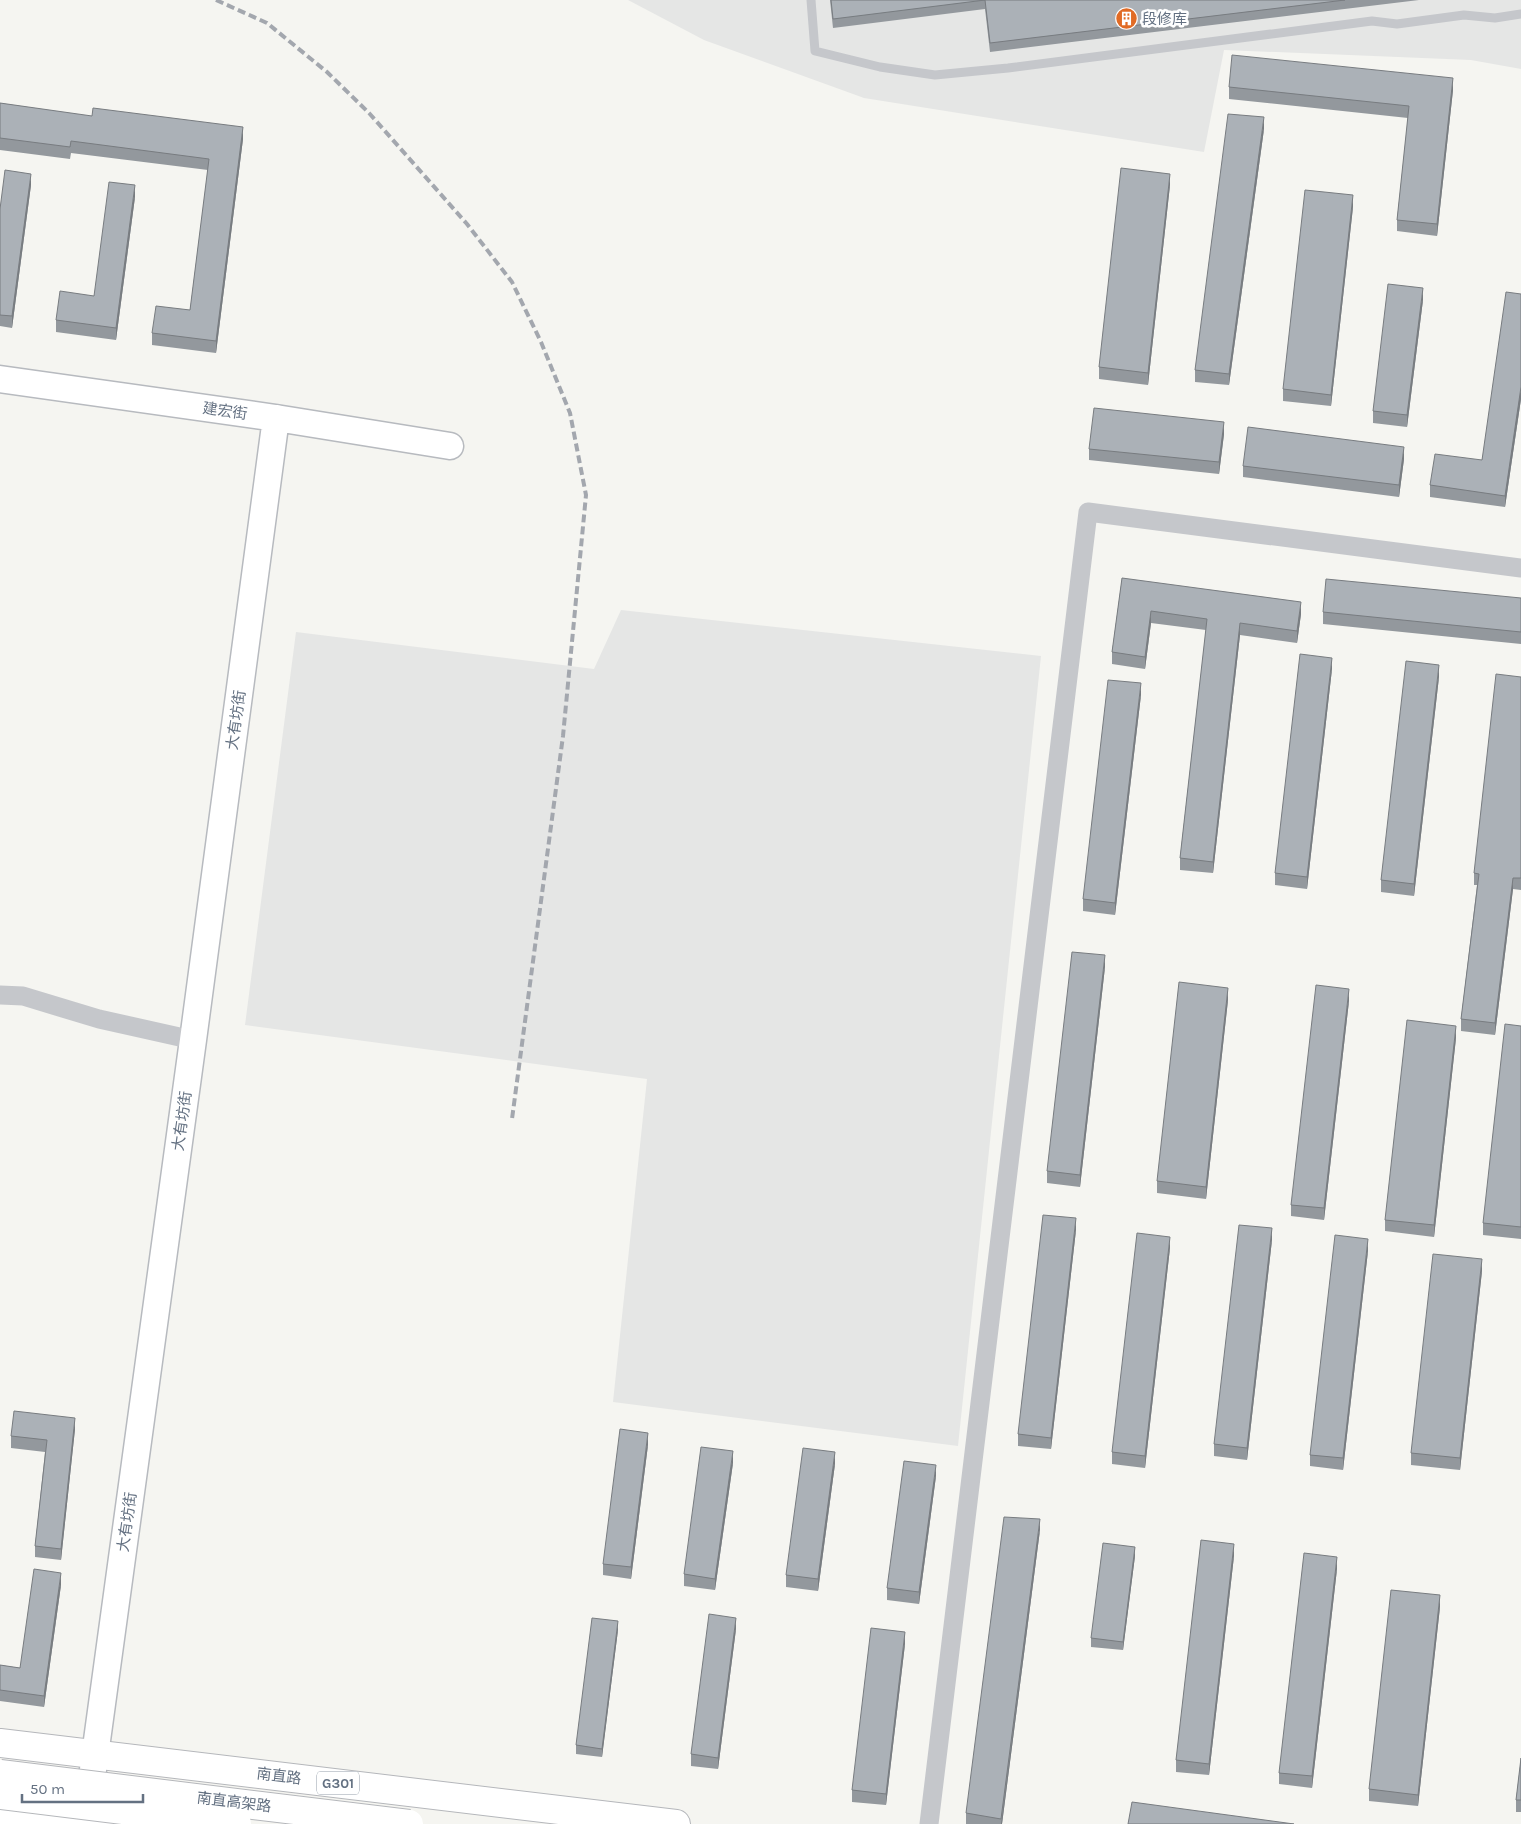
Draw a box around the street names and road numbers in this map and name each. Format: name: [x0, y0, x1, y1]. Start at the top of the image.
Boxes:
street label: 建宏街: [201, 399, 249, 423]
street label: 大有坊街: [223, 689, 249, 751]
street label: 大有坊街: [169, 1090, 195, 1152]
street label: 大有坊街: [114, 1491, 140, 1553]
street label: 南直路: [256, 1764, 302, 1788]
road number: G301: [317, 1772, 359, 1795]
street label: 南直高架路: [196, 1788, 272, 1816]

